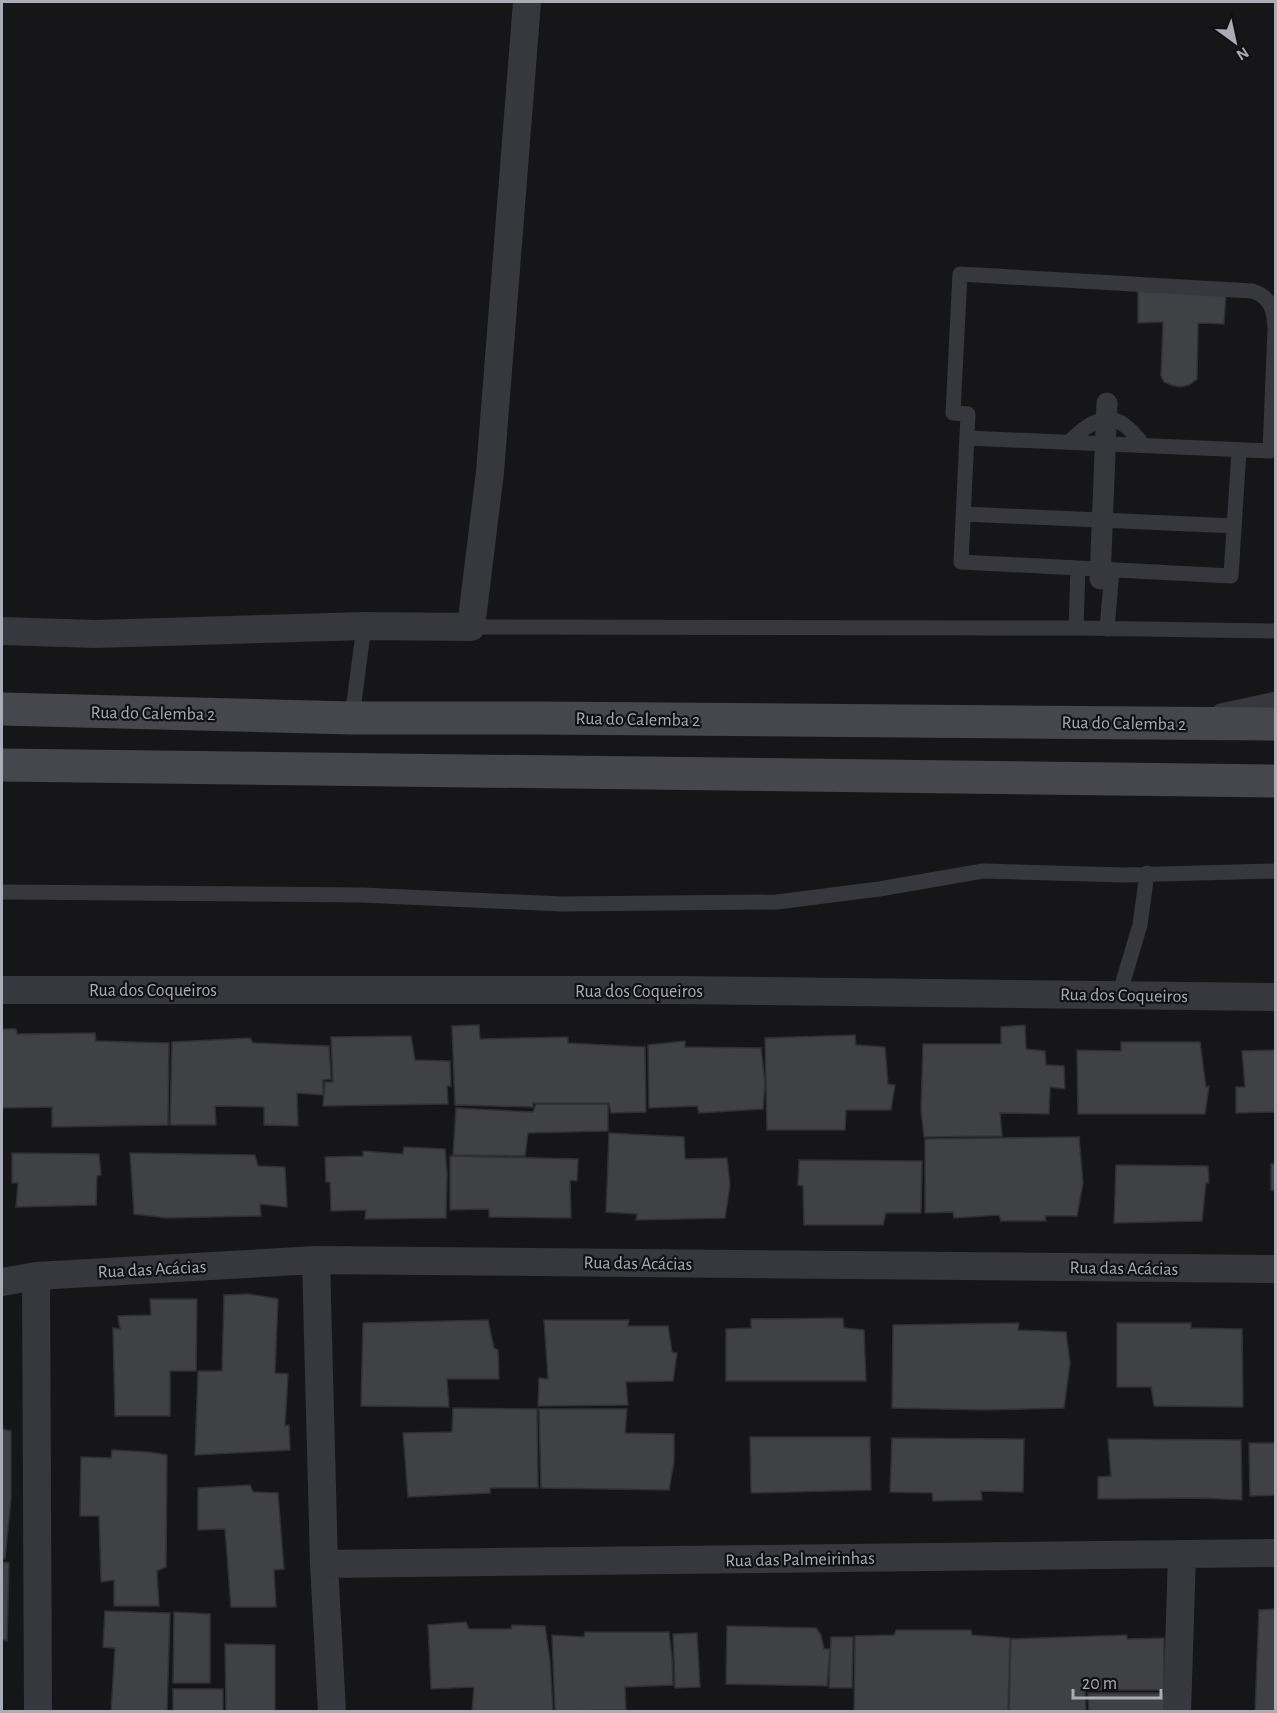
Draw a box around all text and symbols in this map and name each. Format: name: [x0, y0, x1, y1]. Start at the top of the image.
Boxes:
north arrow: [1205, 12, 1265, 72]
text: N: [1234, 44, 1252, 63]
street label: Rua do Calemba 2: [90, 704, 216, 724]
street label: Rua do Calemba 2: [575, 710, 701, 730]
street label: Rua do Calemba 2: [1061, 714, 1187, 734]
street label: Rua dos Coqueiros: [89, 982, 217, 1000]
street label: Rua dos Coqueiros: [575, 983, 703, 1001]
street label: Rua dos Coqueiros: [1060, 986, 1188, 1006]
street label: Rua das Acácias: [583, 1254, 693, 1274]
street label: Rua das Acácias: [97, 1258, 207, 1282]
street label: Rua das Acácias: [1069, 1259, 1179, 1279]
street label: Rua das Palmeirinhas: [725, 1550, 875, 1570]
scale bar: [1073, 1662, 1162, 1700]
text: 20 m: [1082, 1675, 1117, 1693]

